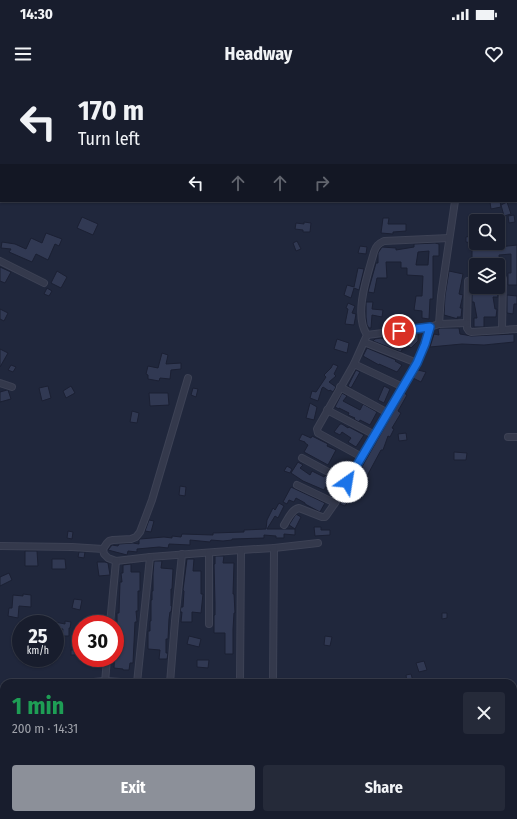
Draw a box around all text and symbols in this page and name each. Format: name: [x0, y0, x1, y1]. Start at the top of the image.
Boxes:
text: 14:30: [20, 5, 53, 23]
icon: menu: [12, 43, 34, 65]
text: Headway: [225, 43, 292, 65]
icon: heart: [483, 43, 505, 65]
text: 170 m: [78, 94, 144, 127]
icon: left: [12, 96, 64, 148]
text: Turn left: [78, 128, 140, 150]
icon: left: [185, 172, 207, 194]
icon: ahead: [227, 172, 249, 194]
icon: ahead: [269, 172, 291, 194]
icon: right: [311, 172, 333, 194]
map controls: [469, 214, 505, 294]
button: search: [469, 214, 505, 250]
button: layers: [469, 258, 505, 294]
pin: [382, 314, 416, 348]
icon: arrive: [388, 320, 410, 342]
position arrow: [326, 461, 368, 503]
speed limit sign: 30: [72, 615, 124, 667]
text: 25: [28, 624, 48, 648]
text: km/h: [27, 645, 49, 657]
text: 1 min: [12, 692, 64, 720]
button: close: [463, 692, 505, 734]
text: 200 m · 14:31: [12, 721, 78, 736]
button: Exit: [12, 765, 255, 811]
button: Share: [263, 765, 505, 811]

